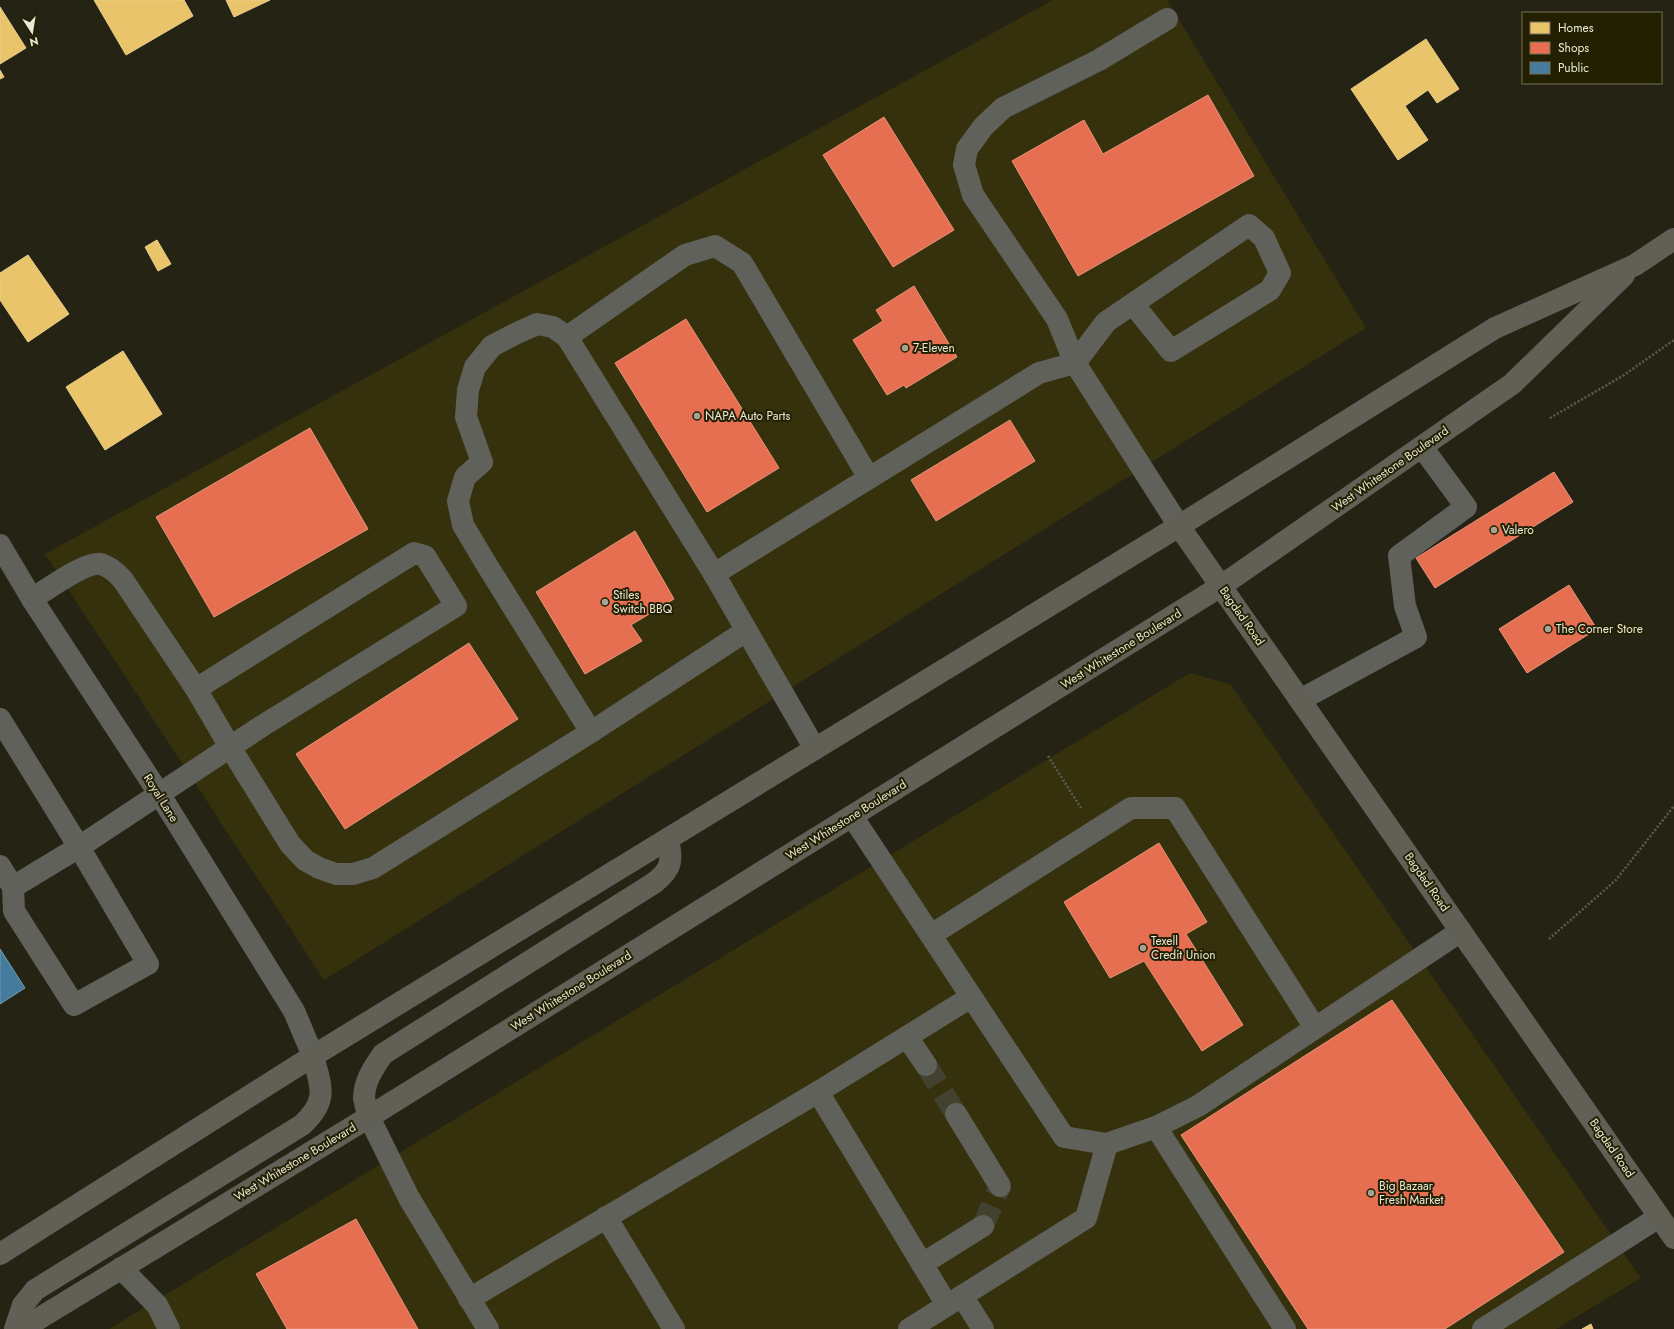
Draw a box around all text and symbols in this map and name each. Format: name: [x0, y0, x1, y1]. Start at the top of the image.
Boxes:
north arrow: [12, 12, 52, 52]
legend: [1522, 12, 1662, 84]
text: Homes: [1558, 19, 1594, 37]
text: N: [28, 33, 40, 51]
text: Shops: [1558, 39, 1589, 57]
text: Public: [1558, 59, 1589, 77]
place label: 7-Eleven: [913, 339, 955, 357]
marker: 7-Eleven: [900, 343, 910, 353]
place label: NAPA Auto Parts: [705, 407, 790, 425]
marker: NAPA Auto Parts: [692, 411, 702, 421]
street label: West Whitestone Boulevard: [1328, 422, 1452, 516]
place label: Valero: [1502, 521, 1534, 539]
marker: Valero: [1489, 525, 1499, 535]
street label: Bagdad Road: [1215, 583, 1269, 649]
place label: Stiles Switch BBQ: [613, 586, 673, 618]
marker: Stiles Switch BBQ: [600, 597, 610, 607]
street label: West Whitestone Boulevard: [1057, 604, 1185, 694]
place label: The Corner Store: [1556, 620, 1643, 638]
marker: The Corner Store: [1543, 624, 1553, 634]
street label: Royal Lane: [139, 770, 183, 826]
street label: West Whitestone Boulevard: [782, 775, 910, 865]
street label: Bagdad Road: [1400, 849, 1454, 915]
place label: Texell Credit Union: [1151, 932, 1216, 964]
marker: Texell Credit Union: [1138, 943, 1148, 953]
street label: West Whitestone Boulevard: [507, 946, 635, 1036]
street label: Bagdad Road: [1585, 1115, 1639, 1181]
street label: West Whitestone Boulevard: [231, 1118, 359, 1206]
place label: Big Bazaar Fresh Market: [1379, 1177, 1444, 1209]
marker: Big Bazaar Fresh Market: [1366, 1188, 1376, 1198]

